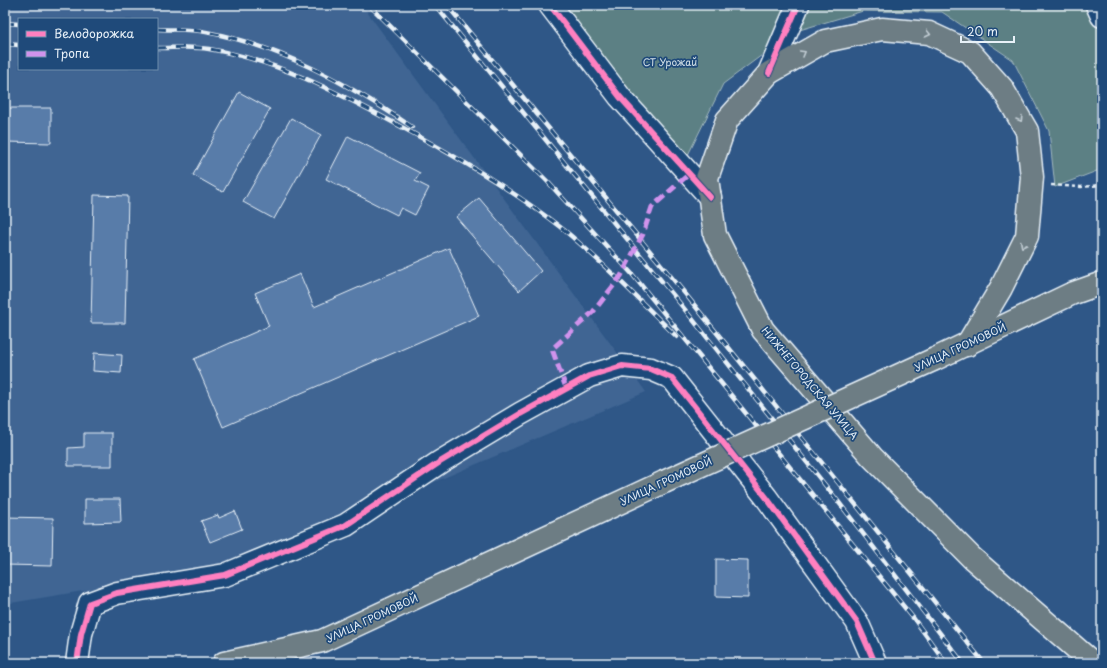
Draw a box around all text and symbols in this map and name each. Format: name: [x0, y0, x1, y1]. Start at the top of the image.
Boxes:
legend: [18, 18, 158, 70]
scale bar: [961, 18, 1014, 44]
text: 20 m: [967, 22, 998, 40]
text: Велодорожка: [54, 24, 134, 42]
one-way arrow: [924, 29, 931, 37]
text: Тропа: [54, 44, 90, 62]
one-way arrow: [799, 51, 806, 58]
park label: СТ Урожай: [643, 54, 697, 69]
one-way arrow: [1016, 115, 1023, 122]
one-way arrow: [1020, 241, 1028, 248]
street label: УЛИЦА ГРОМОВОЙ: [912, 319, 1008, 374]
street label: НИЖНЕГОРОДСКАЯ УЛИЦА: [759, 323, 862, 442]
street label: УЛИЦА ГРОМОВОЙ: [618, 453, 714, 508]
street label: УЛИЦА ГРОМОВОЙ: [324, 590, 420, 645]

